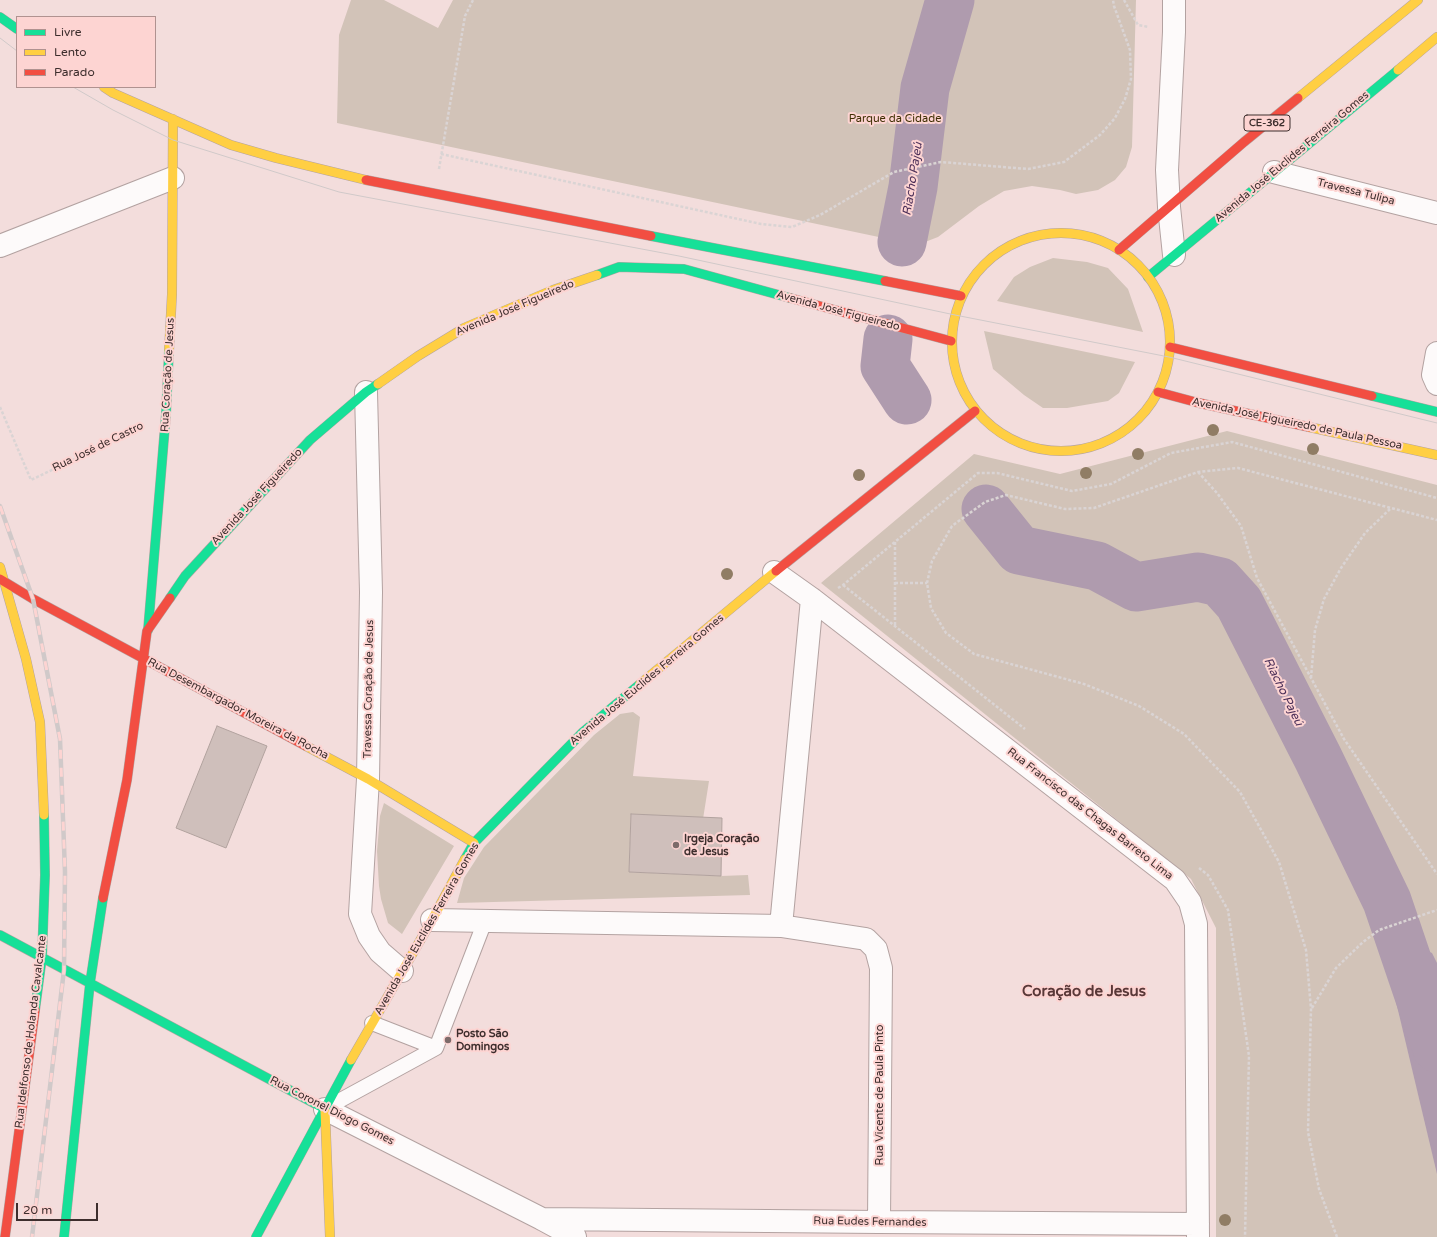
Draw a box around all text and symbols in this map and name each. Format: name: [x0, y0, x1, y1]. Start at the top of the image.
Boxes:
legend: [16, 16, 156, 88]
text: Livre: [54, 25, 81, 39]
text: Lento: [54, 45, 87, 59]
text: Parado: [54, 65, 95, 79]
street label: Avenida José Euclides Ferreira Gomes: [1212, 89, 1372, 225]
park label: Parque da Cidade: [849, 112, 941, 126]
road number: CE-362: [1244, 115, 1290, 131]
water label: Riacho Pajeú: [900, 141, 926, 217]
street label: Travessa Tulipa: [1316, 176, 1396, 208]
street label: Avenida José Figueiredo: [454, 277, 576, 339]
street label: Avenida José Figueiredo: [775, 288, 901, 334]
street label: Rua Coração de Jesus: [158, 318, 178, 432]
street label: Avenida José Figueiredo de Paula Pessoa: [1191, 395, 1403, 453]
street label: Rua José de Castro: [50, 419, 146, 475]
street label: Avenida José Figueiredo: [209, 446, 305, 548]
street label: Avenida José Euclides Ferreira Gomes: [567, 612, 727, 748]
street label: Travessa Coração de Jesus: [361, 620, 377, 758]
street label: Rua Desembargador Moreira da Rocha: [145, 655, 331, 763]
water label: Riacho Pajeú: [1260, 656, 1306, 728]
street label: Rua Francisco das Chagas Barreto Lima: [1005, 745, 1175, 883]
place label: Irgeja Coração de Jesus: [684, 832, 759, 858]
street label: Avenida José Euclides Ferreira Gomes: [372, 840, 482, 1018]
marker: Irgeja Coração de Jesus: [671, 840, 681, 850]
street label: Rua Idelfonso de Holanda Cavalcante: [13, 935, 49, 1129]
district label: Coração de Jesus: [1022, 983, 1146, 1001]
street label: Rua Vicente de Paula Pinto: [873, 1025, 887, 1165]
place label: Posto São Domingos: [456, 1027, 509, 1053]
marker: Posto São Domingos: [443, 1035, 453, 1045]
street label: Rua Coronel Diogo Gomes: [268, 1074, 396, 1148]
scale bar: [18, 1195, 100, 1221]
text: 20 m: [23, 1203, 52, 1217]
street label: Rua Eudes Fernandes: [813, 1214, 927, 1230]

